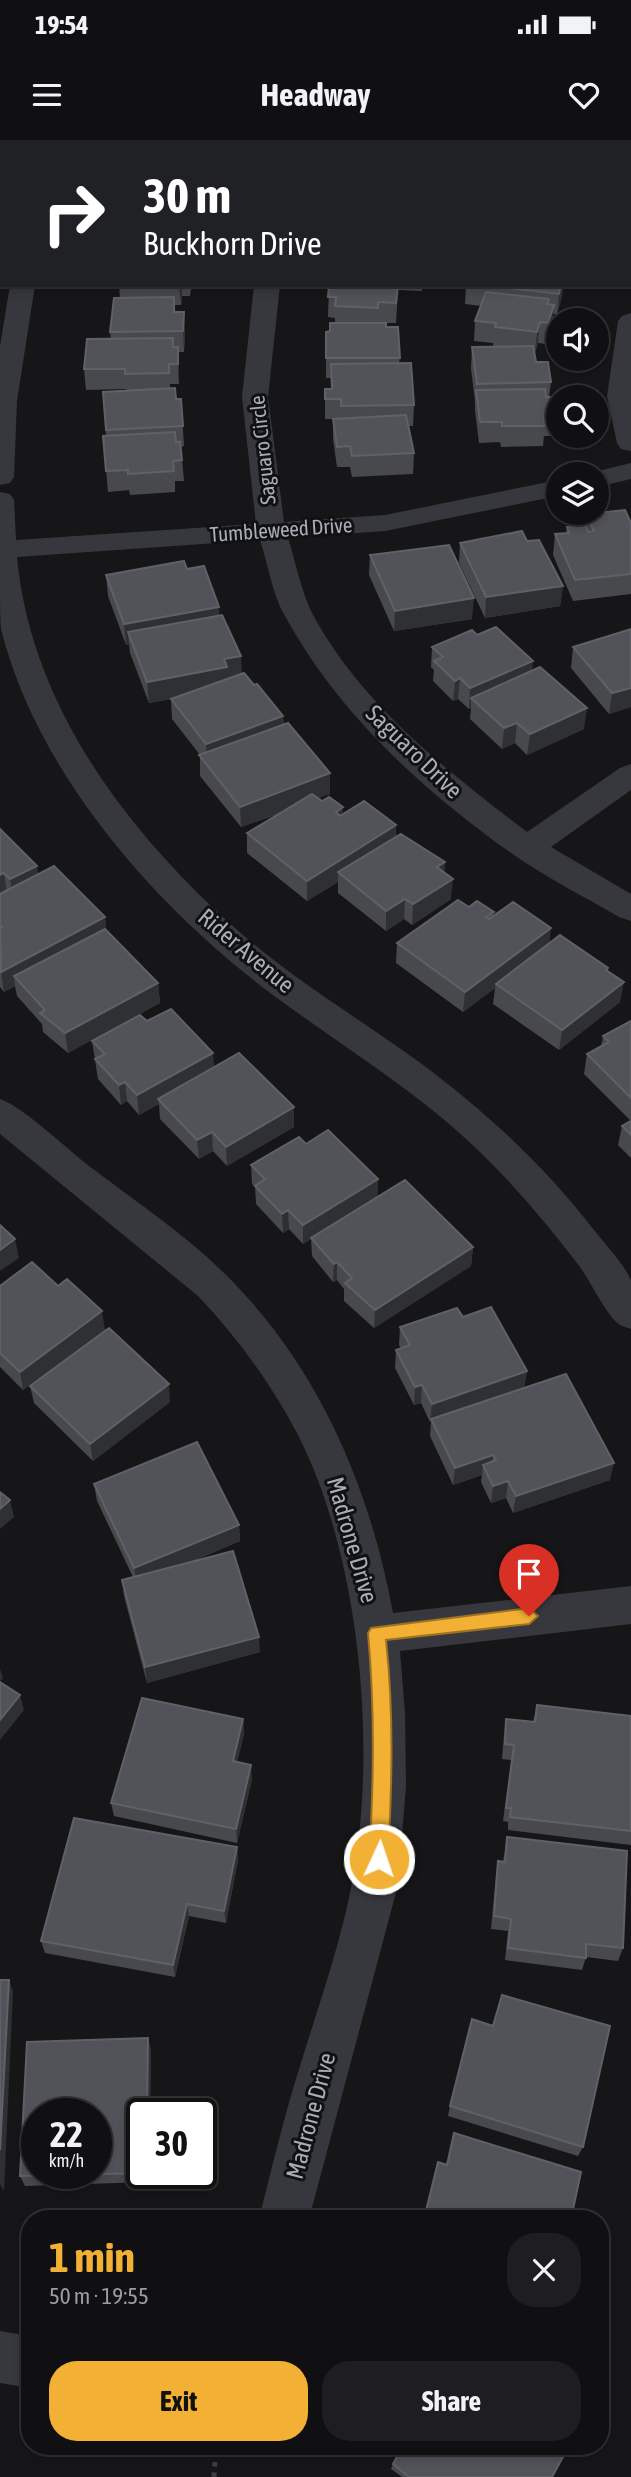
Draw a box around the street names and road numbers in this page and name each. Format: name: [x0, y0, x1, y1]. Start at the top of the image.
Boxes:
street label: Saguaro Circle: [244, 394, 280, 506]
street label: Tumbleweed Drive: [209, 512, 353, 546]
street label: Saguaro Drive: [361, 699, 468, 804]
street label: Rider Avenue: [193, 903, 300, 998]
street label: Madrone Drive: [322, 1474, 383, 1606]
street label: Madrone Drive: [281, 2050, 340, 2182]

